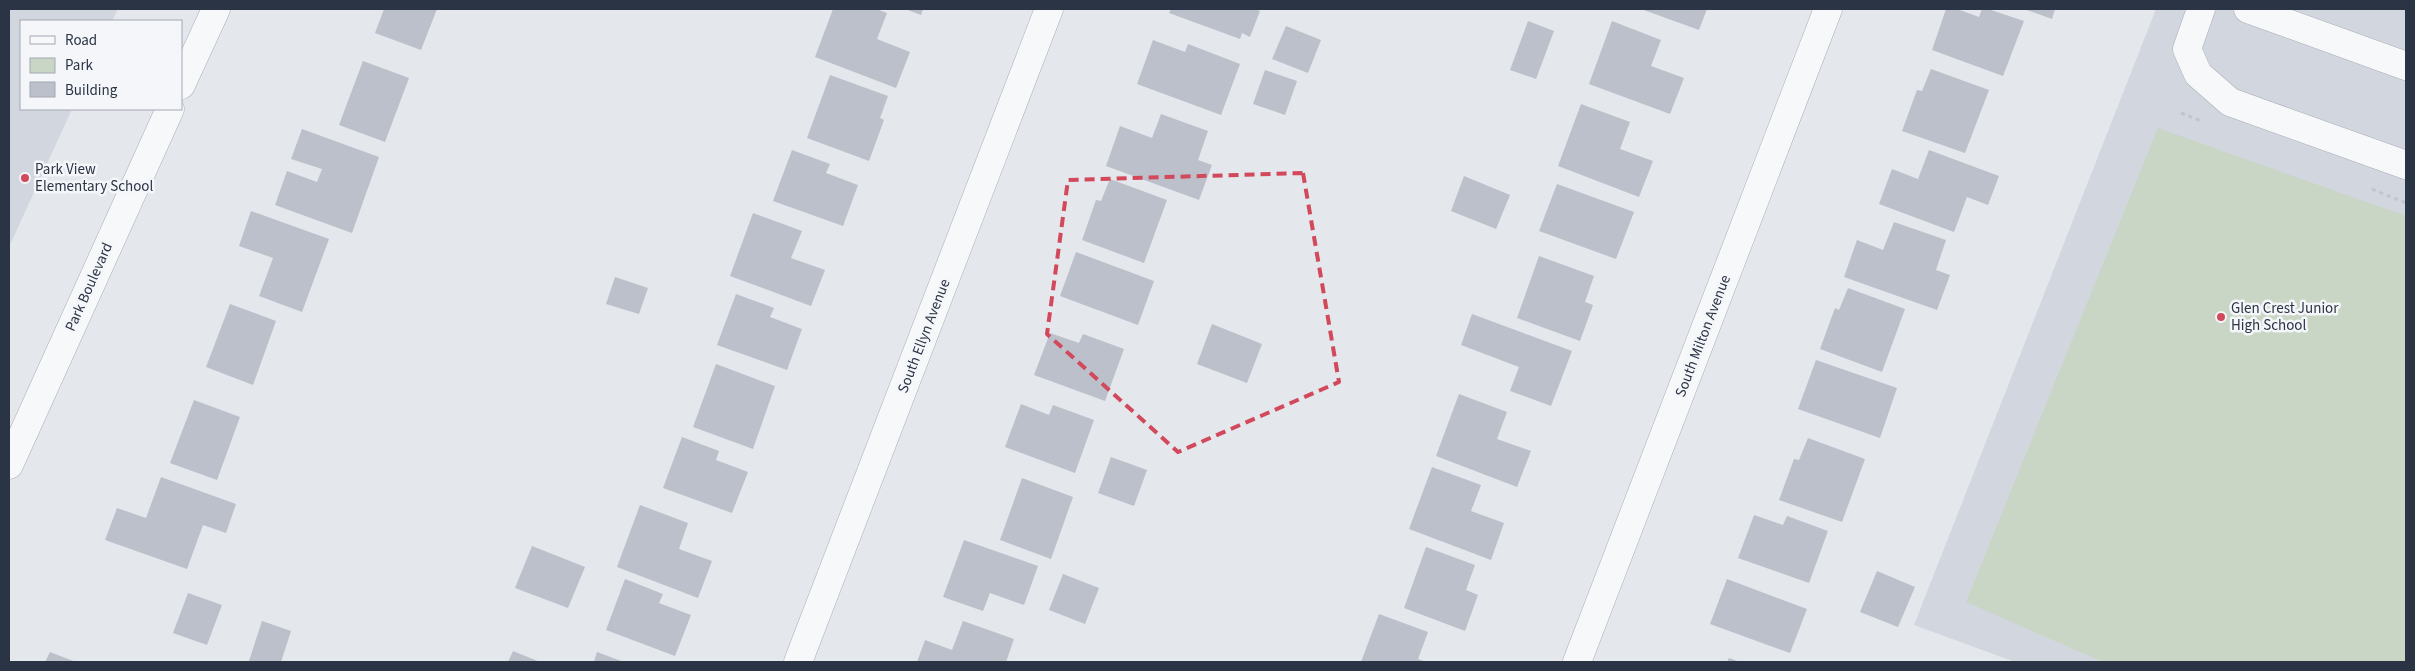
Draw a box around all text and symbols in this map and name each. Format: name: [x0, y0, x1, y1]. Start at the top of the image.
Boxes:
legend: [20, 20, 182, 110]
text: Road: [65, 30, 97, 51]
text: Park: [65, 55, 94, 76]
text: Building: [65, 80, 118, 101]
place label: Park View Elementary School: [35, 159, 153, 197]
marker: Park View Elementary School: [19, 172, 31, 184]
street label: Park Boulevard: [60, 239, 118, 335]
street label: South Milton Avenue: [1670, 272, 1736, 400]
street label: South Ellyn Avenue: [893, 276, 955, 396]
place label: Glen Crest Junior High School: [2231, 298, 2339, 336]
marker: Glen Crest Junior High School: [2215, 311, 2227, 323]

